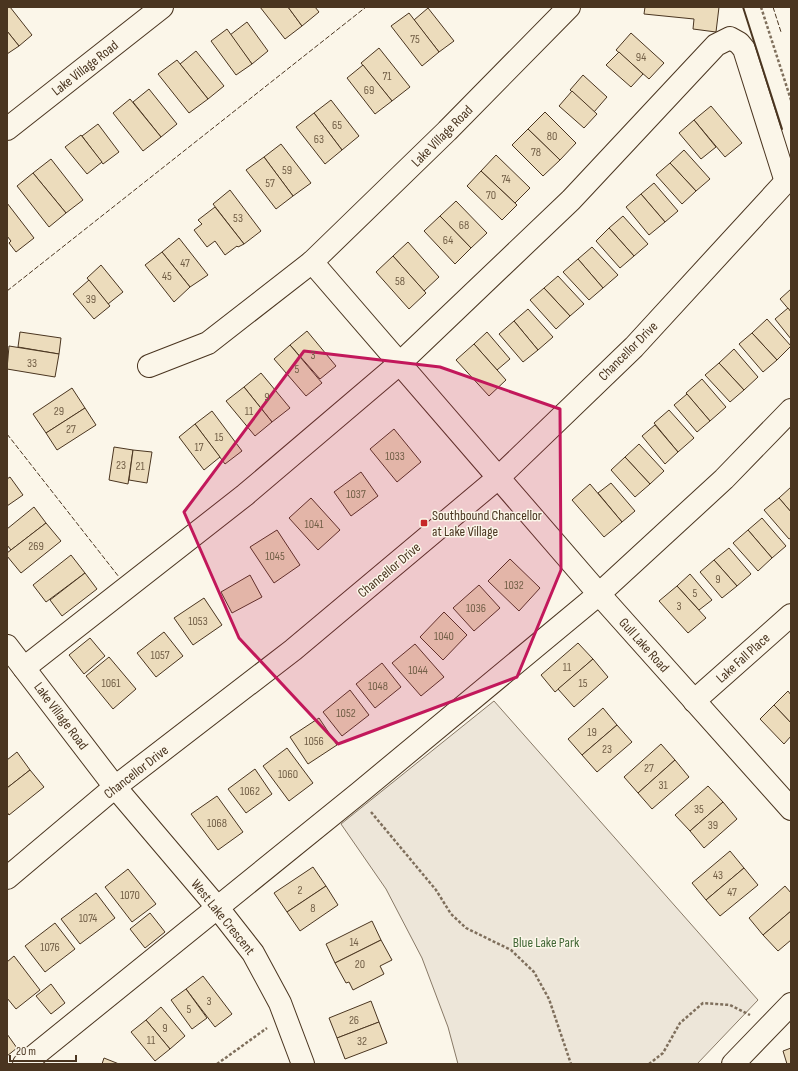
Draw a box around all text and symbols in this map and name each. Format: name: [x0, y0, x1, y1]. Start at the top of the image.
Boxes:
house number: 75: [410, 32, 420, 47]
street label: Lake Village Road: [48, 37, 122, 99]
house number: 94: [636, 50, 646, 65]
house number: 71: [382, 69, 392, 84]
house number: 69: [364, 83, 374, 98]
street label: Lake Village Road: [408, 102, 476, 170]
house number: 65: [332, 118, 342, 133]
house number: 80: [547, 129, 557, 144]
house number: 63: [314, 132, 324, 147]
house number: 78: [531, 145, 541, 160]
house number: 59: [282, 163, 292, 178]
house number: 74: [501, 172, 511, 187]
house number: 57: [265, 176, 275, 191]
house number: 70: [486, 188, 496, 203]
house number: 53: [233, 211, 243, 226]
house number: 68: [459, 218, 469, 233]
house number: 64: [443, 233, 453, 248]
house number: 47: [180, 256, 190, 271]
house number: 45: [162, 269, 172, 284]
house number: 58: [395, 274, 405, 289]
house number: 39: [86, 292, 96, 307]
street label: Chancellor Drive: [595, 318, 661, 384]
house number: 3: [310, 348, 316, 363]
house number: 33: [27, 356, 37, 371]
house number: 5: [295, 362, 300, 377]
house number: 9: [264, 390, 270, 405]
house number: 29: [54, 404, 64, 419]
house number: 11: [245, 404, 254, 419]
house number: 27: [66, 422, 76, 437]
house number: 15: [214, 430, 224, 445]
house number: 17: [195, 440, 204, 455]
house number: 1033: [385, 449, 405, 464]
house number: 23: [116, 458, 126, 473]
house number: 21: [135, 459, 145, 474]
house number: 1037: [346, 487, 366, 502]
place label: Southbound Chancellor at Lake Village: [432, 507, 542, 540]
house number: 1041: [305, 517, 324, 532]
marker: Southbound Chancellor at Lake Village: [419, 518, 429, 528]
house number: 269: [28, 539, 44, 554]
street label: Chancellor Drive: [354, 539, 424, 601]
house number: 1045: [265, 549, 285, 564]
house number: 9: [715, 572, 721, 587]
house number: 1032: [504, 578, 524, 593]
house number: 5: [693, 586, 698, 601]
house number: 3: [676, 599, 682, 614]
house number: 1036: [466, 601, 486, 616]
house number: 1053: [188, 614, 208, 629]
street label: Gull Lake Road: [615, 614, 673, 676]
house number: 1040: [434, 629, 454, 644]
street label: Lake Fall Place: [713, 629, 773, 687]
house number: 1057: [150, 648, 170, 663]
house number: 11: [563, 660, 572, 675]
house number: 1044: [408, 663, 428, 678]
house number: 1061: [101, 676, 121, 691]
house number: 15: [578, 676, 588, 691]
street label: Lake Village Road: [30, 679, 92, 753]
house number: 1048: [368, 679, 388, 694]
house number: 1052: [336, 706, 356, 721]
house number: 19: [587, 725, 597, 740]
house number: 1056: [304, 734, 324, 749]
street label: Chancellor Drive: [100, 742, 172, 802]
house number: 23: [602, 742, 612, 757]
house number: 27: [644, 761, 654, 776]
house number: 1060: [278, 767, 298, 782]
house number: 31: [658, 778, 668, 793]
house number: 1062: [240, 784, 260, 799]
house number: 35: [694, 802, 704, 817]
house number: 1068: [207, 816, 227, 831]
house number: 39: [708, 818, 718, 833]
house number: 43: [713, 868, 723, 883]
street label: West Lake Crescent: [187, 876, 259, 958]
house number: 2: [298, 883, 303, 898]
house number: 47: [727, 885, 737, 900]
house number: 1070: [120, 888, 140, 903]
house number: 8: [310, 901, 316, 916]
house number: 1074: [79, 911, 97, 926]
park label: Blue Lake Park: [513, 934, 580, 951]
house number: 14: [349, 935, 359, 950]
house number: 1076: [40, 940, 60, 955]
house number: 20: [355, 957, 365, 972]
house number: 3: [206, 994, 212, 1009]
house number: 5: [187, 1002, 192, 1017]
house number: 26: [349, 1013, 359, 1028]
house number: 9: [162, 1021, 168, 1036]
house number: 11: [147, 1033, 156, 1048]
house number: 32: [357, 1034, 367, 1049]
scale bar: [10, 1037, 76, 1063]
text: 20 m: [16, 1044, 36, 1059]

